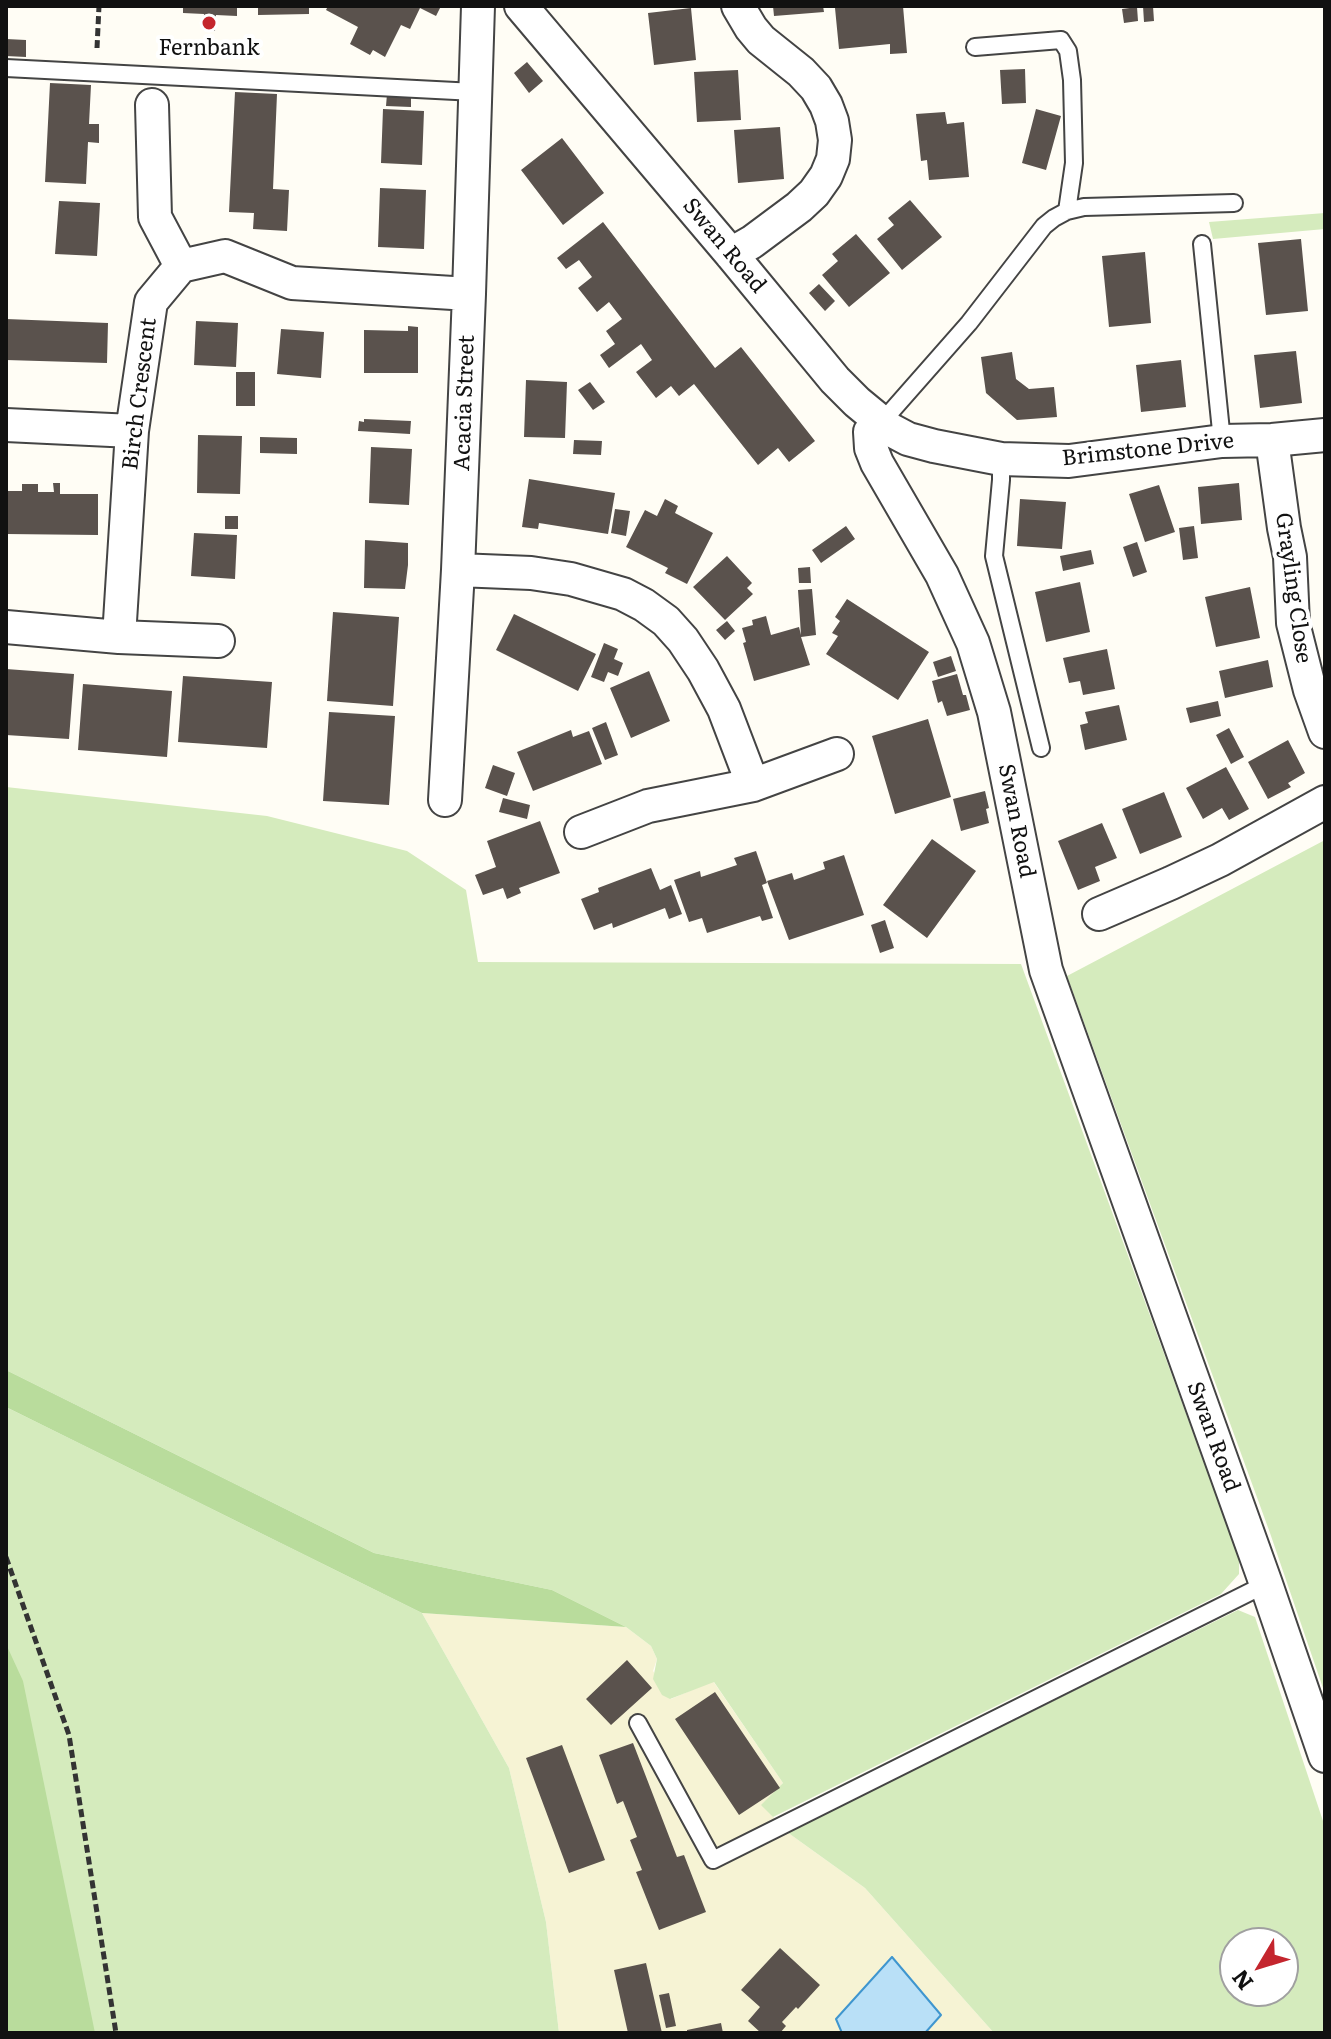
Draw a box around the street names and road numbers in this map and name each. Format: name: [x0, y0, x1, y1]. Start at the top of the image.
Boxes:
street label: Swan Road: [677, 193, 771, 299]
street label: Birch Crescent: [118, 316, 162, 472]
street label: Acacia Street: [449, 334, 481, 472]
street label: Brimstone Drive: [1061, 428, 1235, 472]
street label: Grayling Close: [1269, 511, 1317, 665]
street label: Swan Road: [992, 762, 1040, 880]
street label: Swan Road: [1181, 1378, 1245, 1496]

